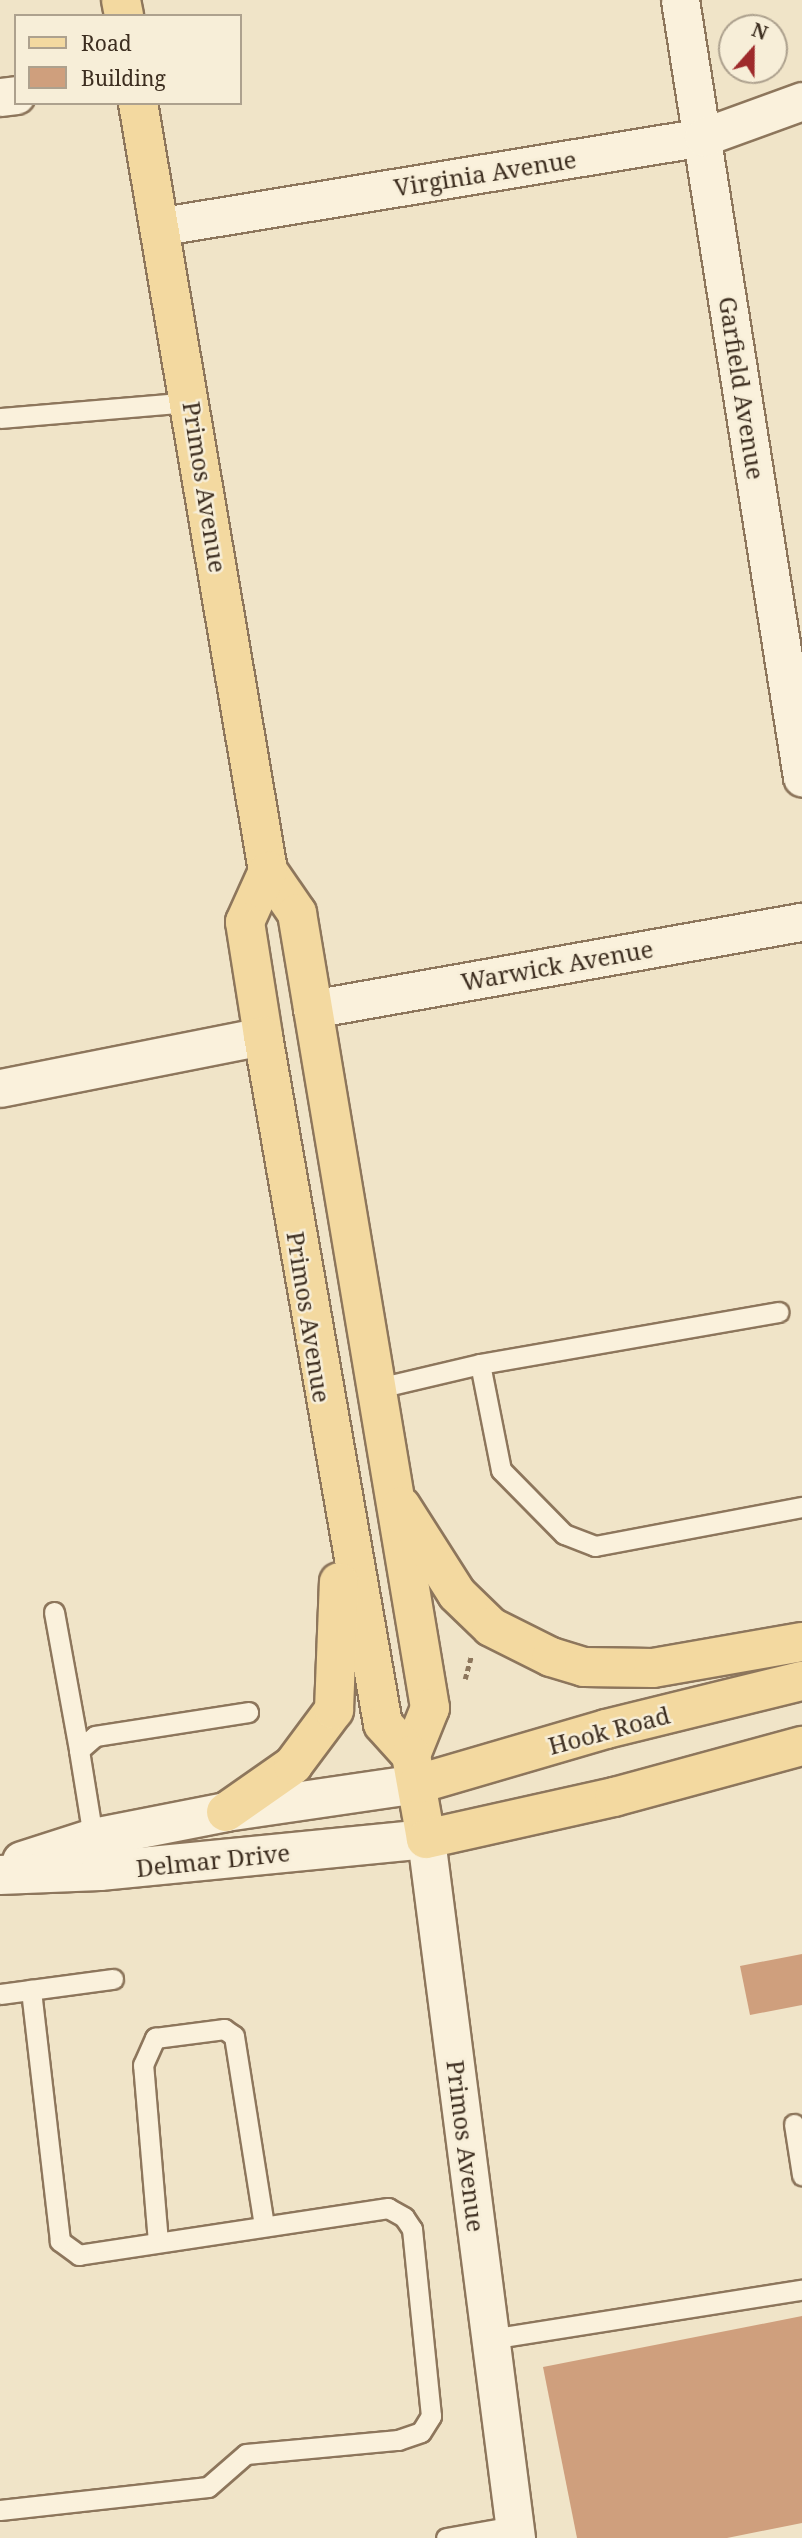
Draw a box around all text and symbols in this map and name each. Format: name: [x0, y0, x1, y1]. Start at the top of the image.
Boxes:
legend: [14, 14, 242, 105]
north arrow: [718, 14, 788, 84]
text: N: [748, 16, 771, 46]
text: Road: [81, 29, 132, 57]
text: Building: [81, 64, 166, 92]
street label: Virginia Avenue: [392, 144, 578, 202]
street label: Garfield Avenue: [713, 294, 771, 482]
street label: Primos Avenue: [177, 399, 233, 575]
street label: Warwick Avenue: [459, 934, 655, 996]
street label: Primos Avenue: [281, 1229, 337, 1405]
street label: Hook Road: [545, 1700, 673, 1760]
street label: Delmar Drive: [135, 1838, 291, 1882]
street label: Primos Avenue: [441, 2058, 491, 2234]

